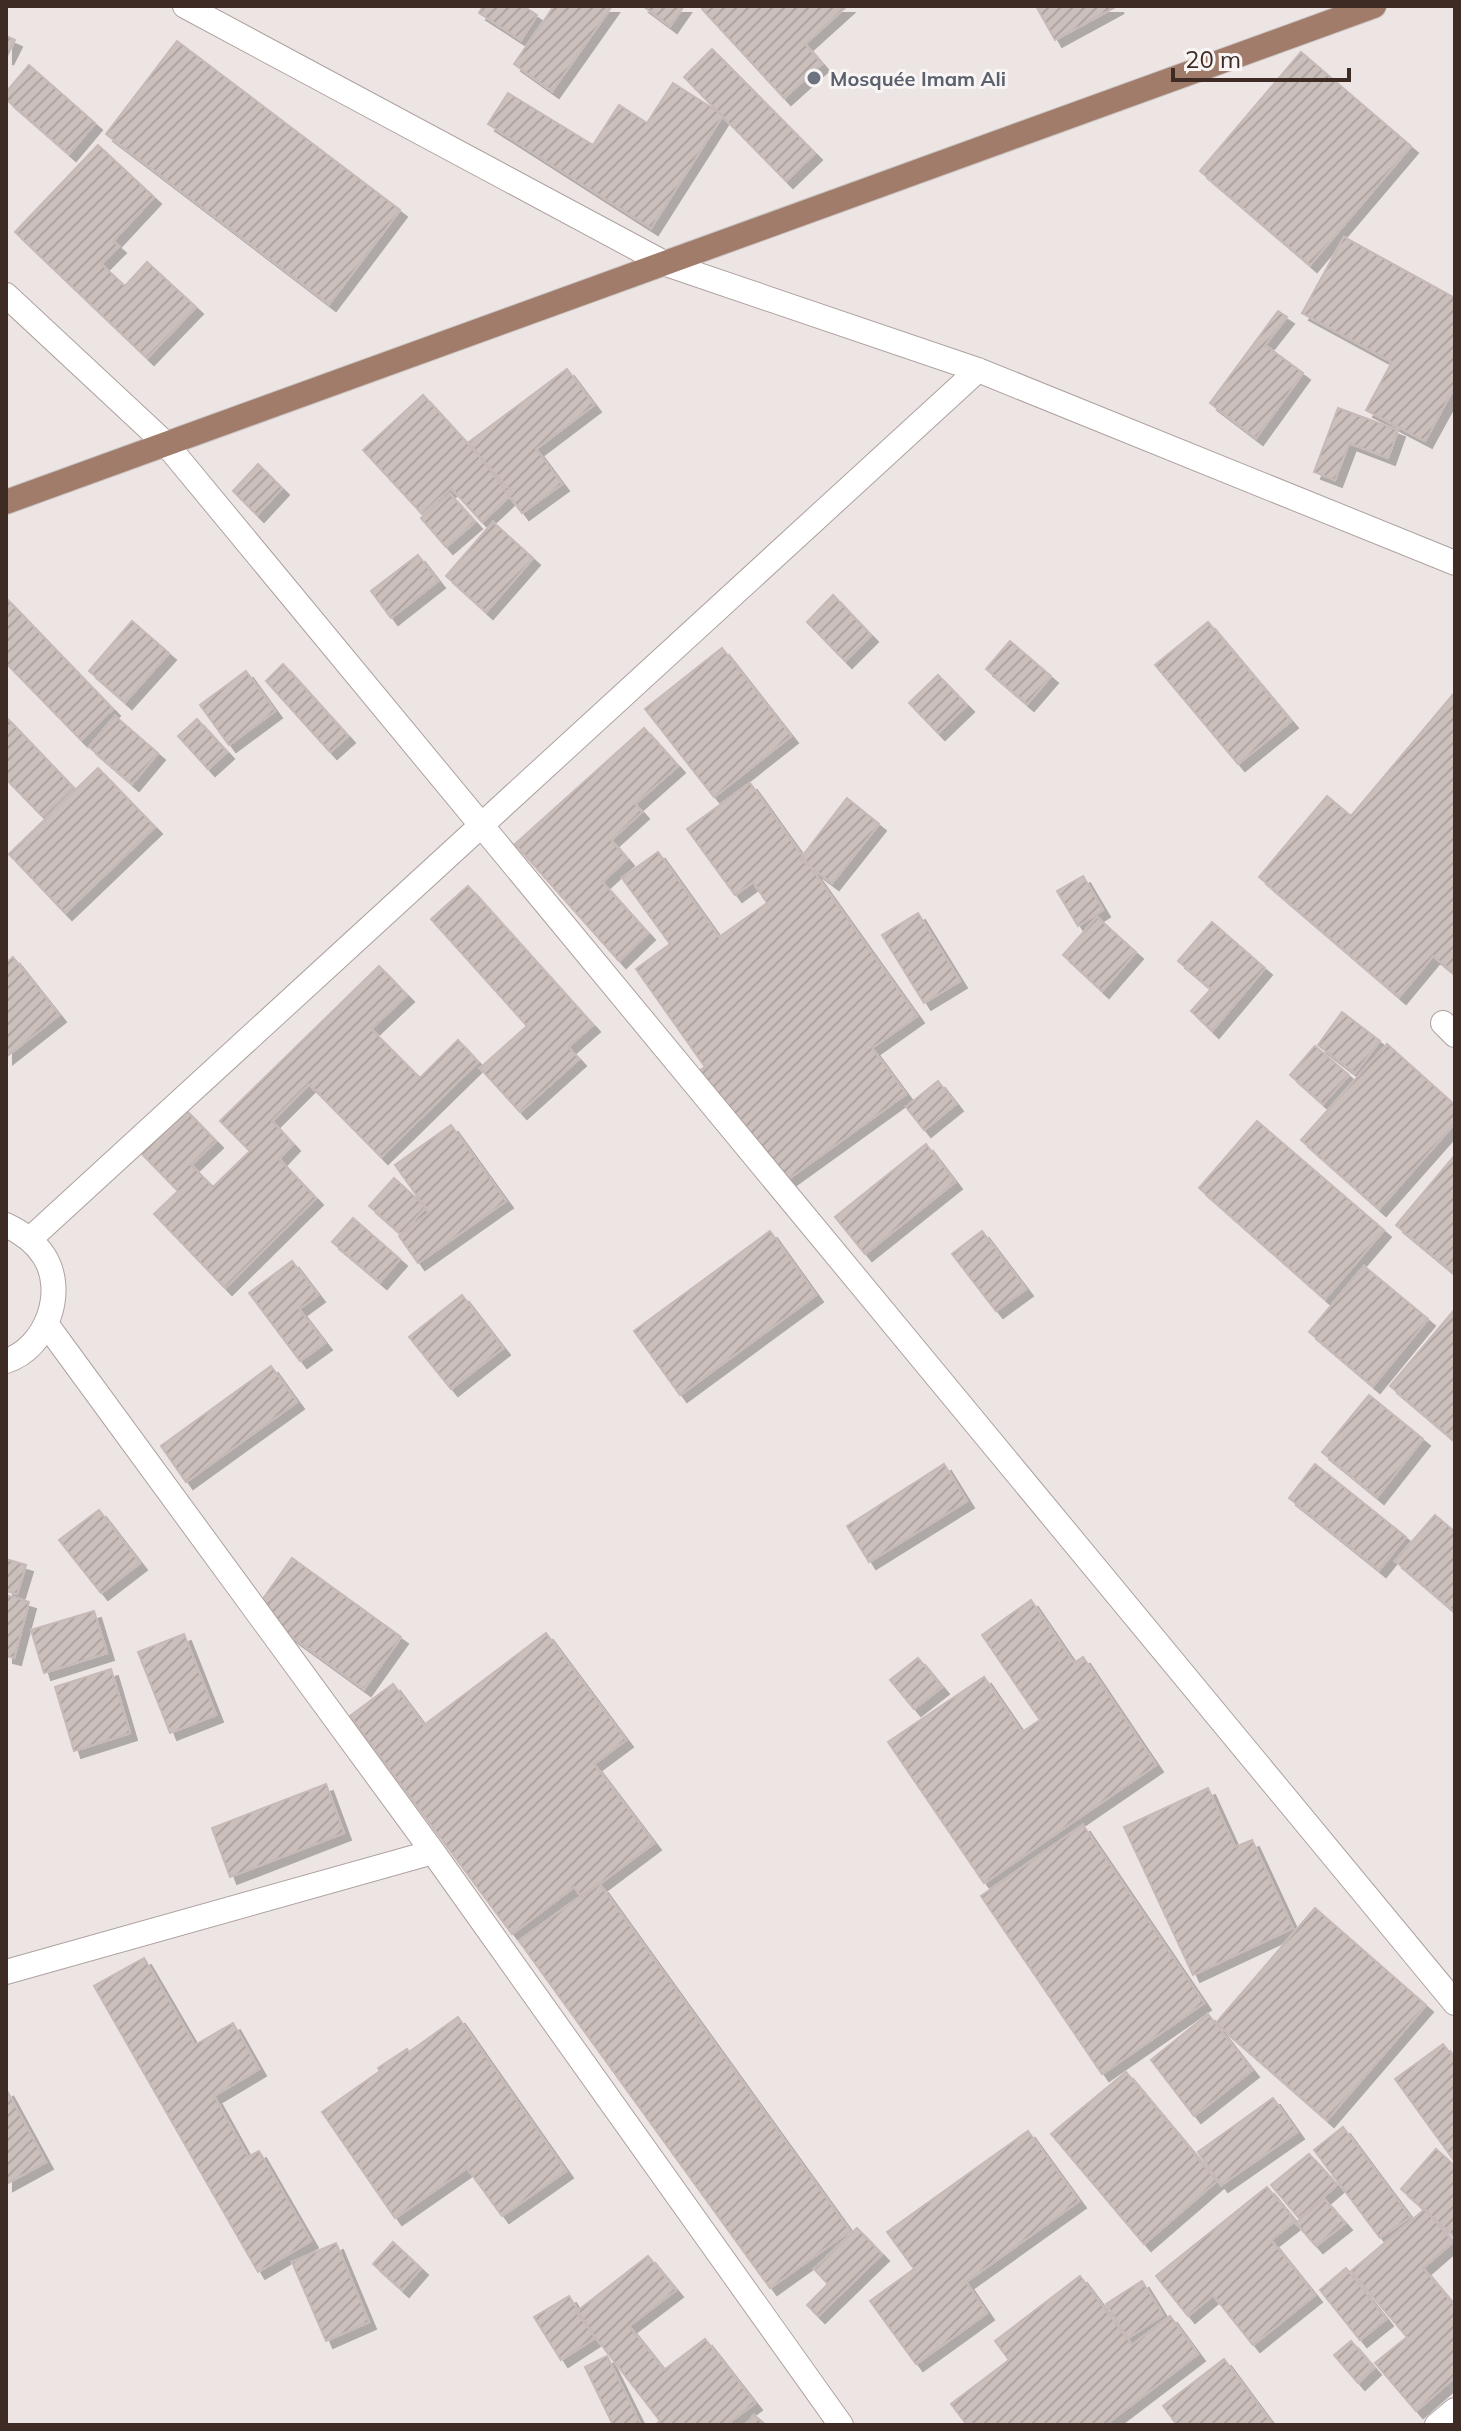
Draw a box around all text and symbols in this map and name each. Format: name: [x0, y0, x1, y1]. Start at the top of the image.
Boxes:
scale bar: [1173, 32, 1349, 82]
text: 20 m: [1185, 44, 1241, 74]
place label: Mosquée Imam Ali: [830, 66, 1006, 91]
marker: Mosquée Imam Ali: [805, 69, 823, 87]

